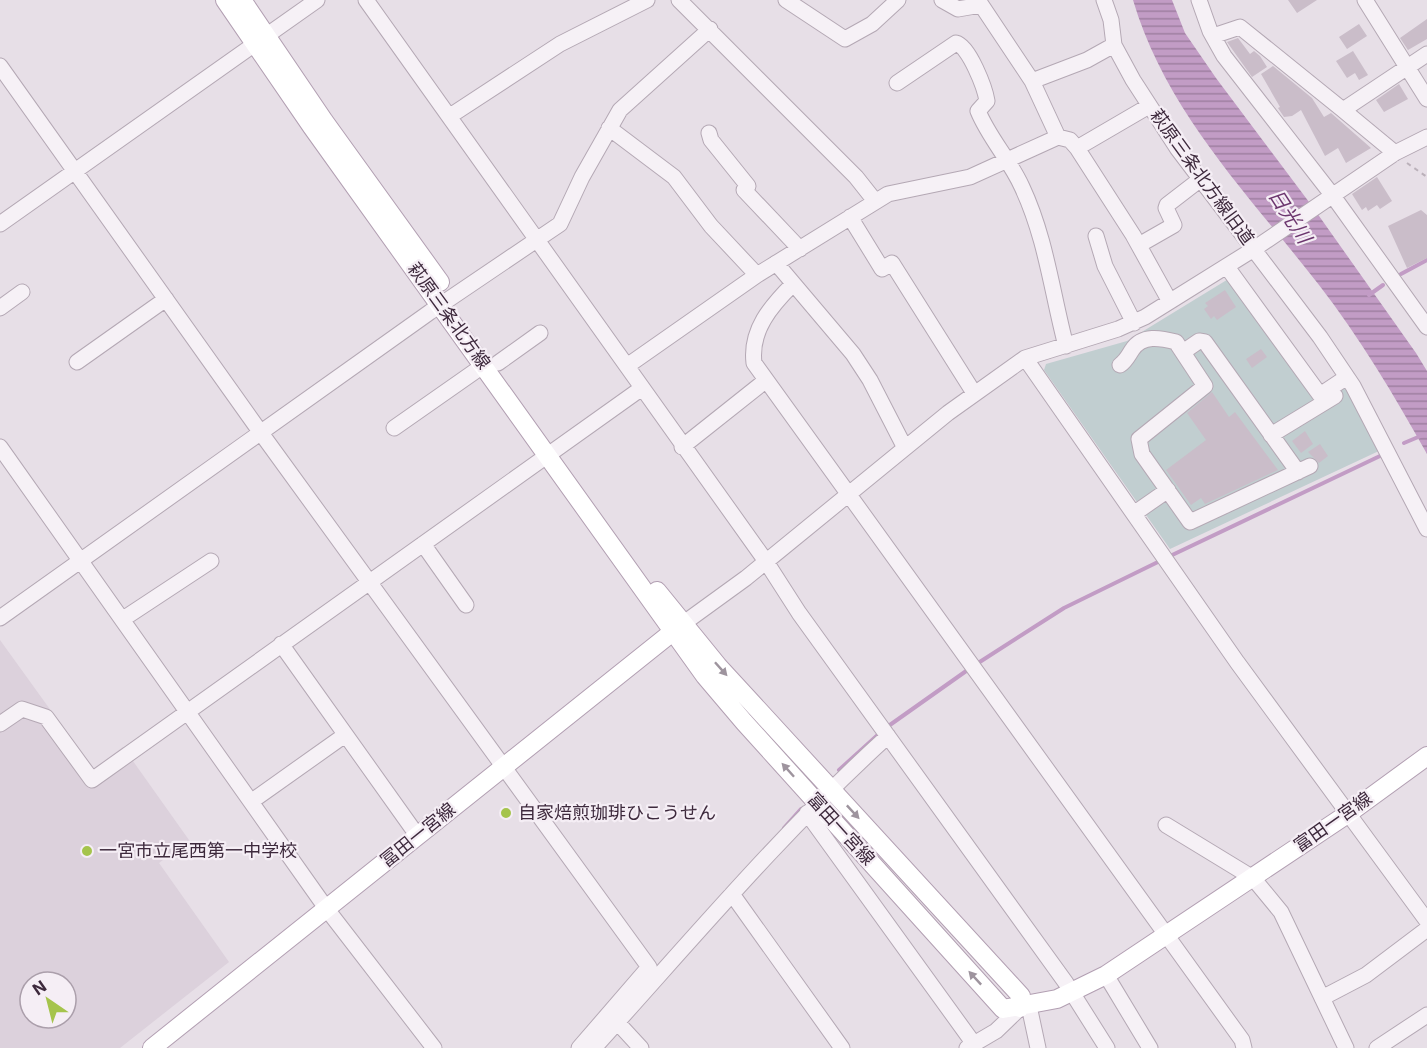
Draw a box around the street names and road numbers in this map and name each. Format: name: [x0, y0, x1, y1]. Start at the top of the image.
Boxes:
street label: 萩原三条北方線旧道: [1146, 105, 1259, 248]
street label: 萩原三条北方線: [404, 259, 495, 373]
street label: 富田一宮線: [1290, 787, 1376, 856]
street label: 富田一宮線: [803, 788, 879, 869]
street label: 冨田一宮線: [376, 798, 459, 871]

